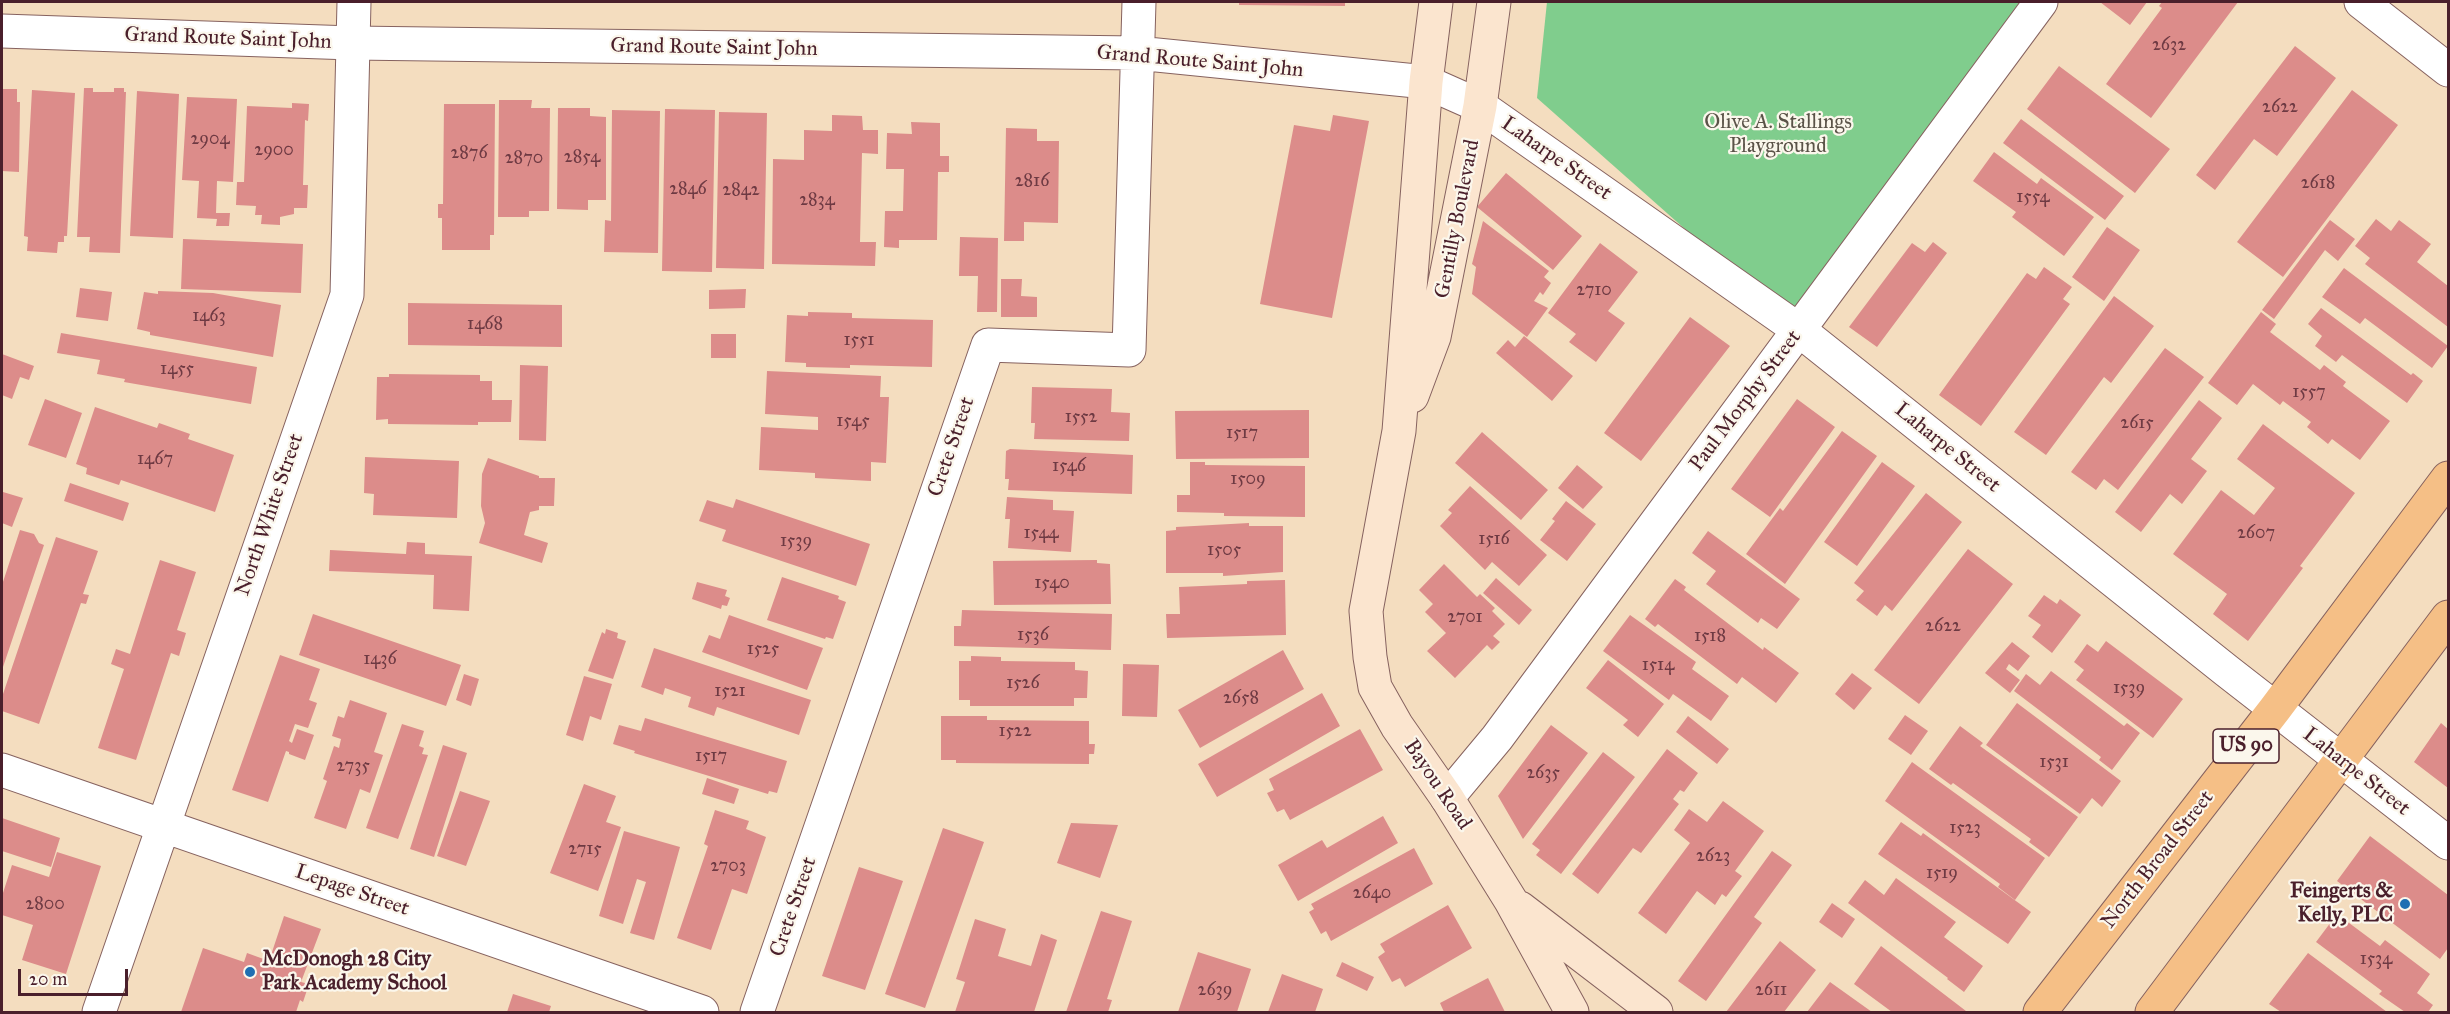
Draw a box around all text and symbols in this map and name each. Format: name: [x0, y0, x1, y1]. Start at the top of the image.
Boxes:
street label: Grand Route Saint John: [124, 23, 332, 55]
street label: Grand Route Saint John: [610, 34, 818, 62]
house number: 2632: [2152, 35, 2186, 57]
street label: Grand Route Saint John: [1096, 40, 1304, 84]
house number: 2622: [2262, 97, 2298, 119]
park label: Olive A. Stallings Playground: [1704, 110, 1852, 160]
street label: Laharpe Street: [1496, 112, 1616, 206]
house number: 2904: [190, 129, 230, 151]
street label: Gentilly Boulevard: [1430, 137, 1486, 301]
house number: 2900: [254, 140, 294, 162]
house number: 2876: [450, 143, 488, 165]
house number: 2854: [564, 147, 600, 169]
house number: 2870: [505, 148, 543, 170]
house number: 2816: [1015, 171, 1049, 193]
house number: 2618: [2301, 173, 2335, 195]
house number: 2846: [669, 179, 707, 201]
house number: 2842: [722, 180, 760, 202]
house number: 1554: [2016, 187, 2050, 209]
house number: 2834: [799, 190, 835, 212]
house number: 2710: [1576, 280, 1612, 302]
house number: 1463: [192, 306, 226, 328]
house number: 1468: [467, 314, 503, 336]
street label: Paul Morphy Street: [1685, 326, 1807, 476]
house number: 1551: [844, 330, 874, 352]
house number: 1455: [160, 359, 194, 381]
house number: 1557: [2292, 382, 2326, 404]
street label: Crete Street: [923, 394, 981, 500]
street label: Laharpe Street: [1889, 398, 2005, 498]
house number: 1552: [1065, 407, 1097, 429]
house number: 1545: [836, 411, 870, 433]
house number: 2615: [2120, 413, 2154, 435]
house number: 1517: [1226, 423, 1258, 445]
street label: North White Street: [230, 431, 310, 599]
house number: 1467: [137, 449, 173, 471]
house number: 1546: [1052, 456, 1086, 478]
house number: 1509: [1230, 469, 1266, 491]
house number: 1544: [1024, 523, 1058, 545]
house number: 2607: [2237, 523, 2275, 545]
house number: 1516: [1478, 529, 1510, 551]
house number: 1539: [780, 531, 812, 553]
house number: 1505: [1207, 540, 1241, 562]
house number: 1540: [1034, 573, 1070, 595]
house number: 2701: [1447, 607, 1483, 629]
house number: 2622: [1925, 616, 1961, 638]
house number: 1536: [1017, 625, 1049, 647]
house number: 1518: [1694, 626, 1726, 648]
house number: 1525: [747, 639, 779, 661]
house number: 1436: [363, 649, 397, 671]
house number: 1514: [1642, 655, 1674, 677]
house number: 1526: [1006, 673, 1040, 695]
house number: 1539: [2113, 678, 2145, 700]
house number: 1521: [714, 681, 746, 703]
house number: 2658: [1223, 688, 1259, 710]
house number: 1522: [998, 721, 1032, 743]
street label: Laharpe Street: [2298, 722, 2414, 822]
road number: US 90: [2213, 729, 2279, 763]
street label: Bayou Road: [1398, 735, 1476, 835]
house number: 1517: [695, 746, 727, 768]
house number: 1531: [2039, 752, 2069, 774]
house number: 2735: [336, 756, 370, 778]
house number: 2635: [1526, 763, 1560, 785]
street label: North Broad Street: [2096, 786, 2220, 934]
house number: 1523: [1949, 818, 1981, 840]
house number: 2715: [568, 839, 602, 861]
house number: 2623: [1696, 846, 1730, 868]
street label: Crete Street: [765, 854, 823, 960]
house number: 2703: [710, 856, 746, 878]
street label: Lepage Street: [292, 860, 412, 922]
house number: 1519: [1926, 863, 1958, 885]
place label: Feingerts & Kelly, PLC: [2290, 879, 2393, 929]
house number: 2640: [1353, 883, 1391, 905]
house number: 2800: [25, 894, 65, 916]
marker: Feingerts & Kelly, PLC: [2398, 897, 2412, 911]
place label: McDonogh 28 City Park Academy School: [262, 947, 447, 997]
house number: 1534: [2360, 949, 2392, 971]
scale bar: [21, 957, 130, 995]
marker: McDonogh 28 City Park Academy School: [243, 965, 257, 979]
text: 20 m: [29, 968, 67, 990]
house number: 2639: [1198, 980, 1232, 1002]
house number: 2611: [1755, 980, 1787, 1002]

